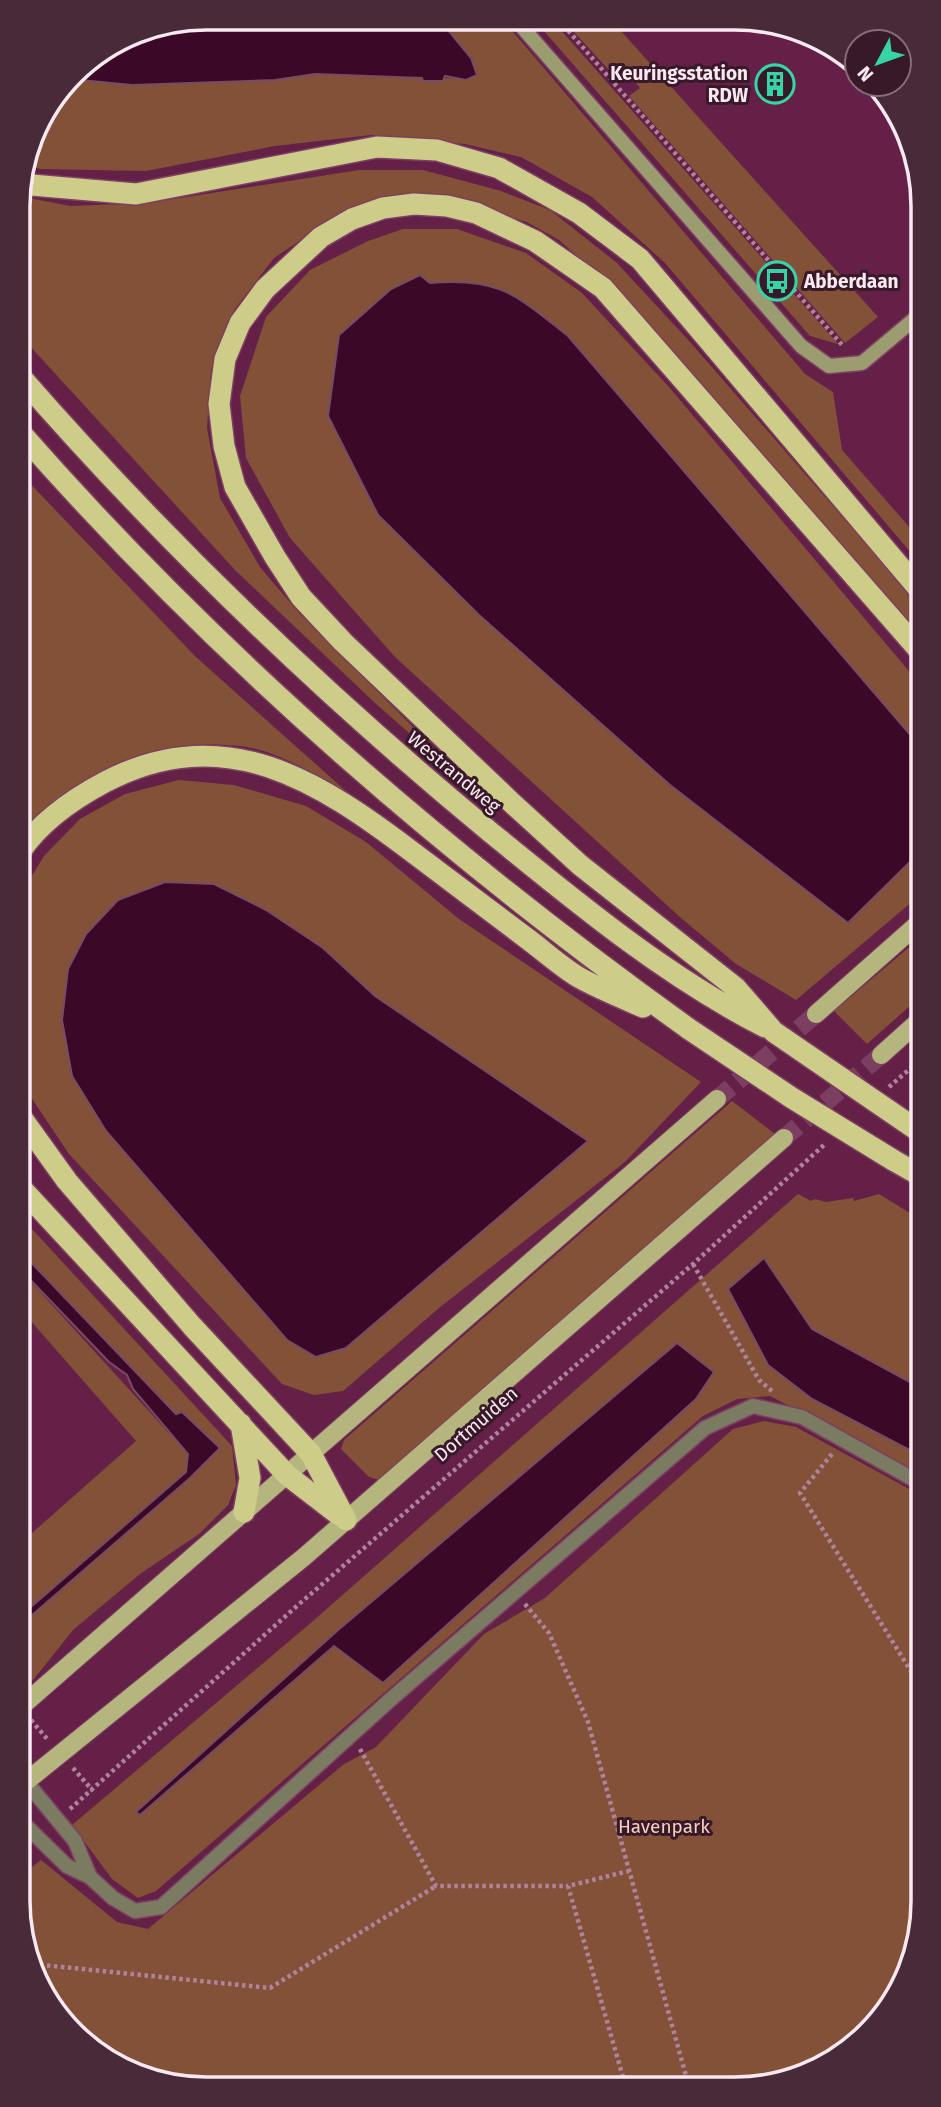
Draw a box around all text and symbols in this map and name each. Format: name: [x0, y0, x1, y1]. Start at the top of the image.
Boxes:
north arrow: [843, 28, 913, 98]
place label: Keuringsstation RDW: [610, 62, 748, 107]
text: N: [853, 62, 878, 86]
building icon: Keuringsstation RDW: [754, 63, 796, 105]
bus stop icon: Abberdaan: [756, 260, 798, 302]
place label: Abberdaan: [803, 270, 899, 293]
street label: Westrandweg: [403, 726, 506, 818]
street label: Dortmuiden: [430, 1382, 522, 1466]
park label: Havenpark: [618, 1815, 710, 1838]

